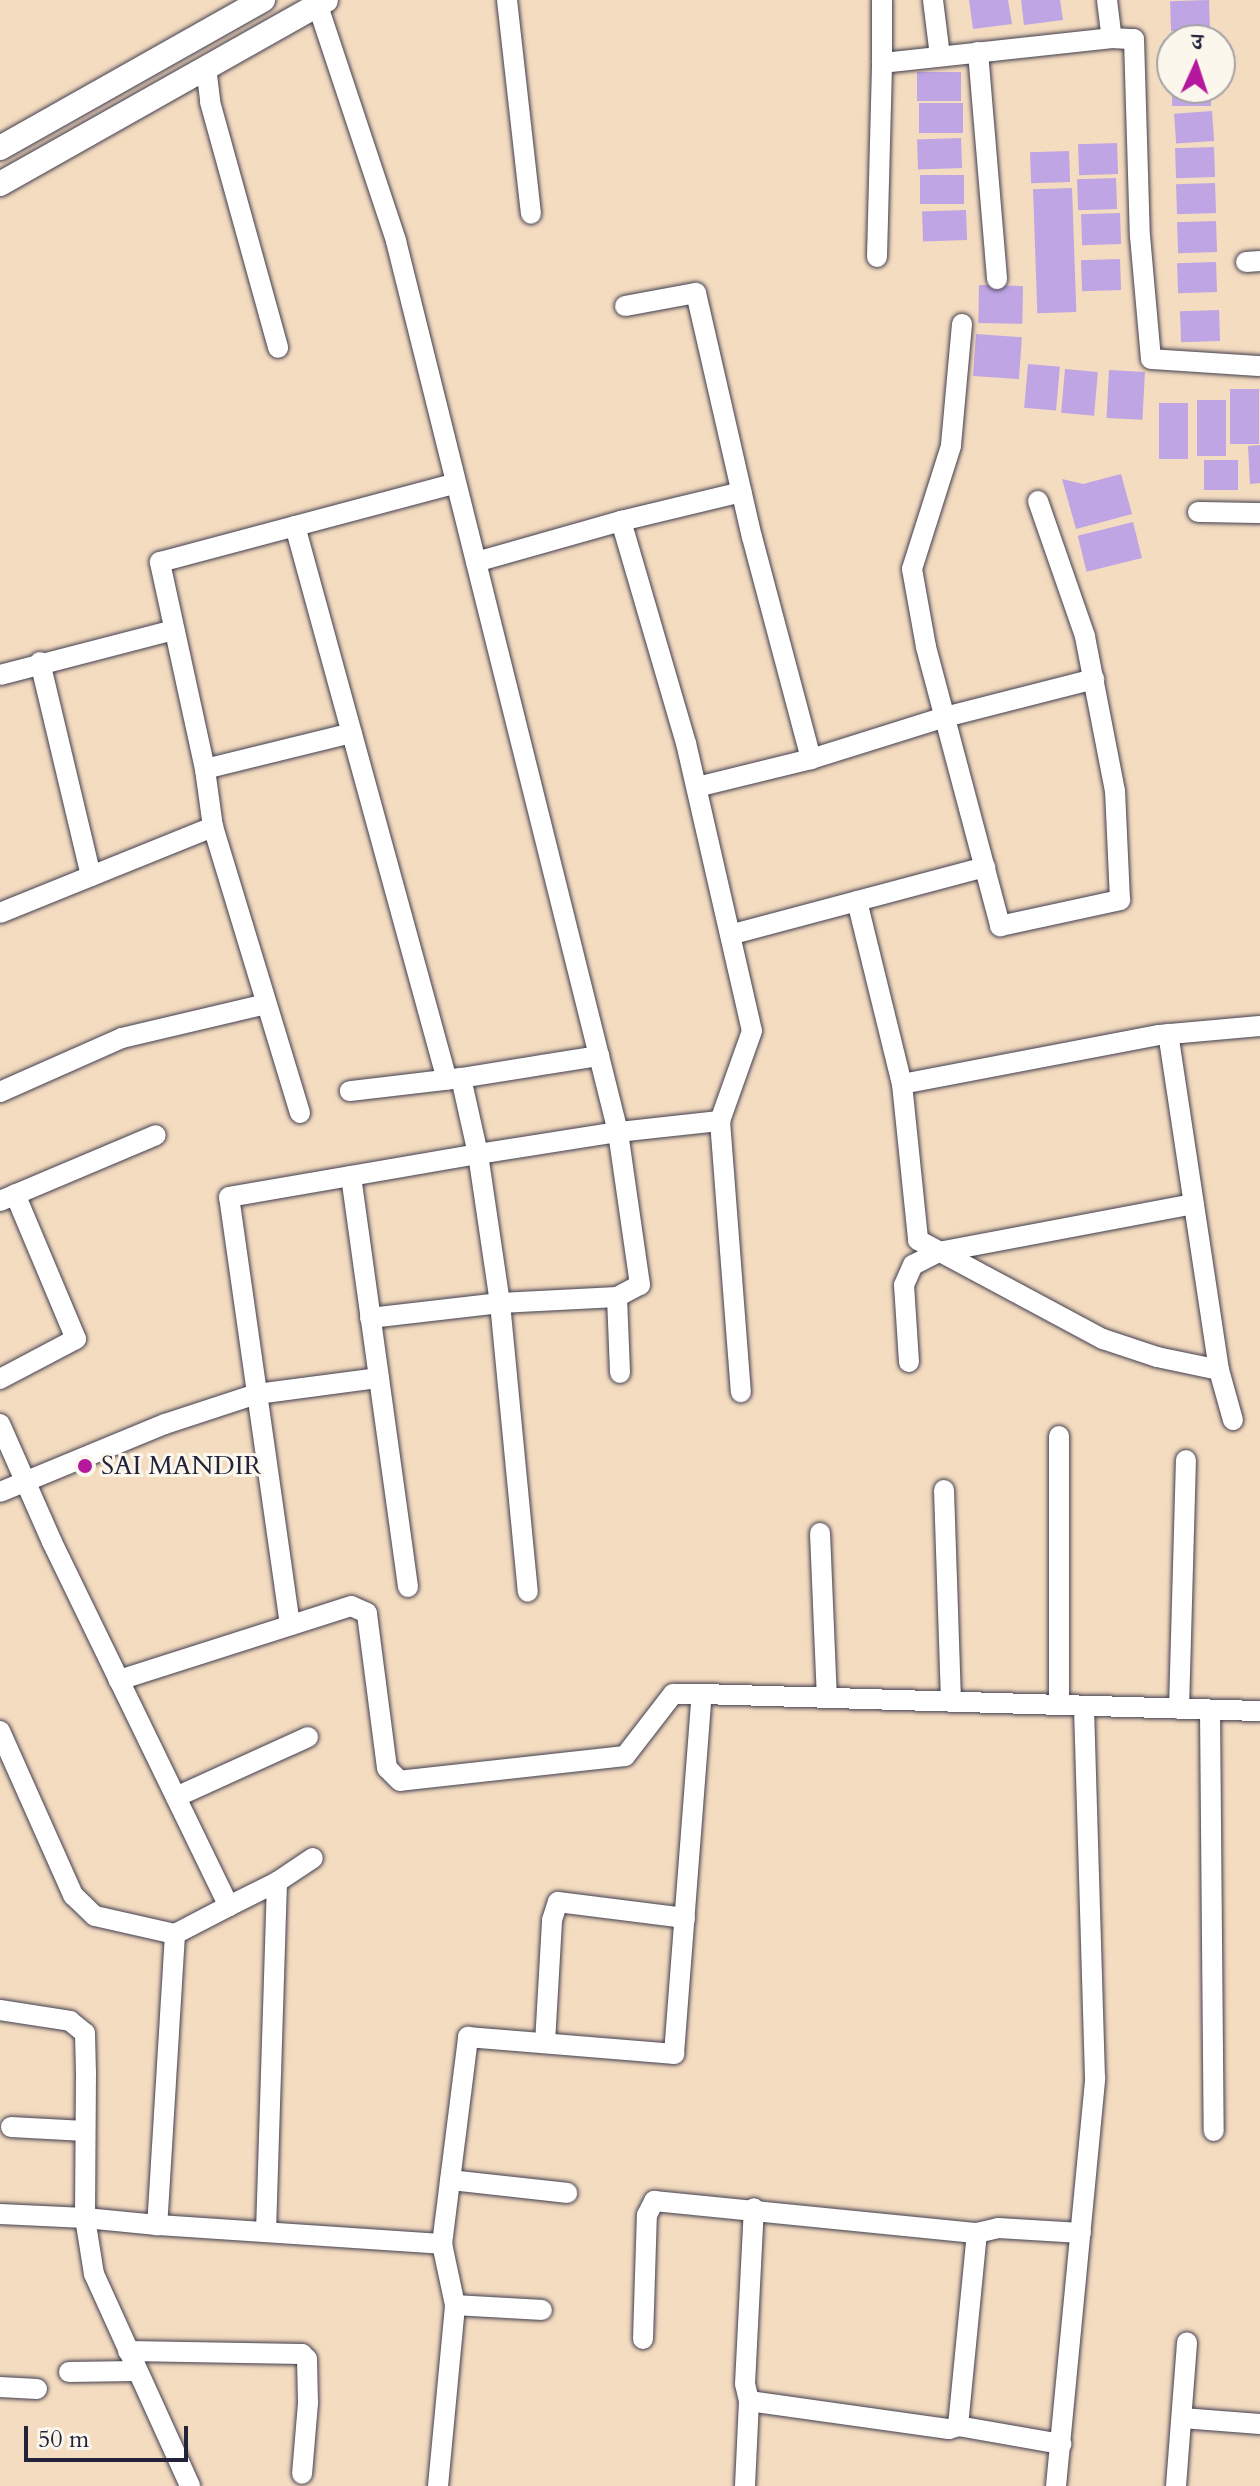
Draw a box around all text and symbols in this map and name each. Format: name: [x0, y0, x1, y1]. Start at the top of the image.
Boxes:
north arrow: [1156, 24, 1236, 104]
text: उ: [1191, 27, 1204, 57]
place label: SAI MANDIR: [101, 1450, 262, 1482]
marker: SAI MANDIR: [76, 1457, 94, 1475]
scale bar: [28, 2410, 192, 2460]
text: 50 m: [38, 2423, 89, 2456]

